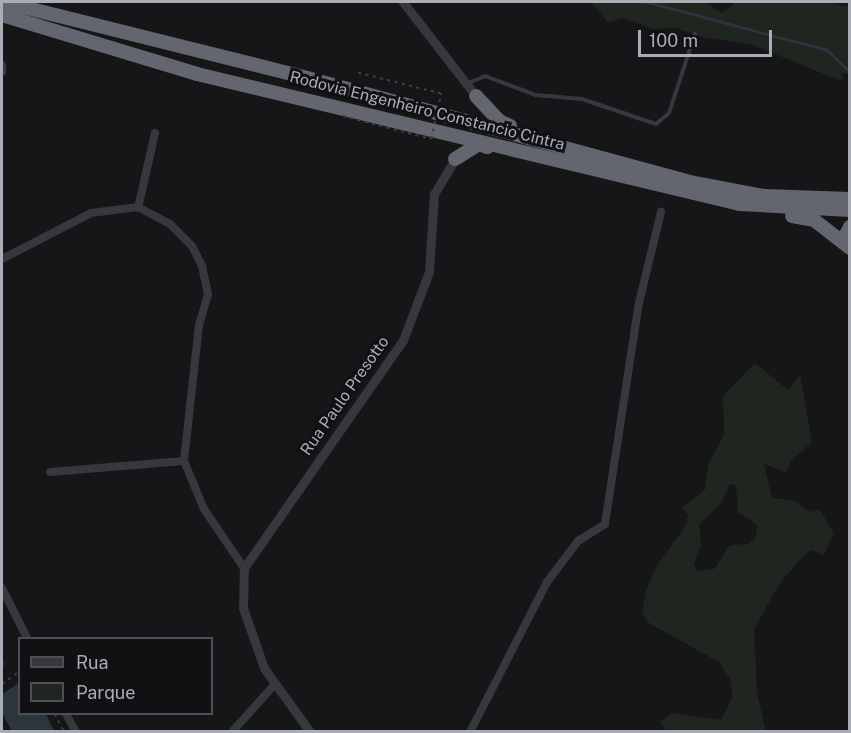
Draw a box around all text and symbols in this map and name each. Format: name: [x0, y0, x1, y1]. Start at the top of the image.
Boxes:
scale bar: [641, 18, 774, 56]
text: 100 m: [649, 30, 698, 51]
street label: Rodovia Engenheiro Constancio Cintra: [287, 67, 567, 155]
street label: Rua Paulo Presotto: [297, 333, 393, 459]
legend: [18, 637, 213, 715]
text: Rua: [76, 652, 108, 673]
text: Parque: [76, 682, 136, 703]

